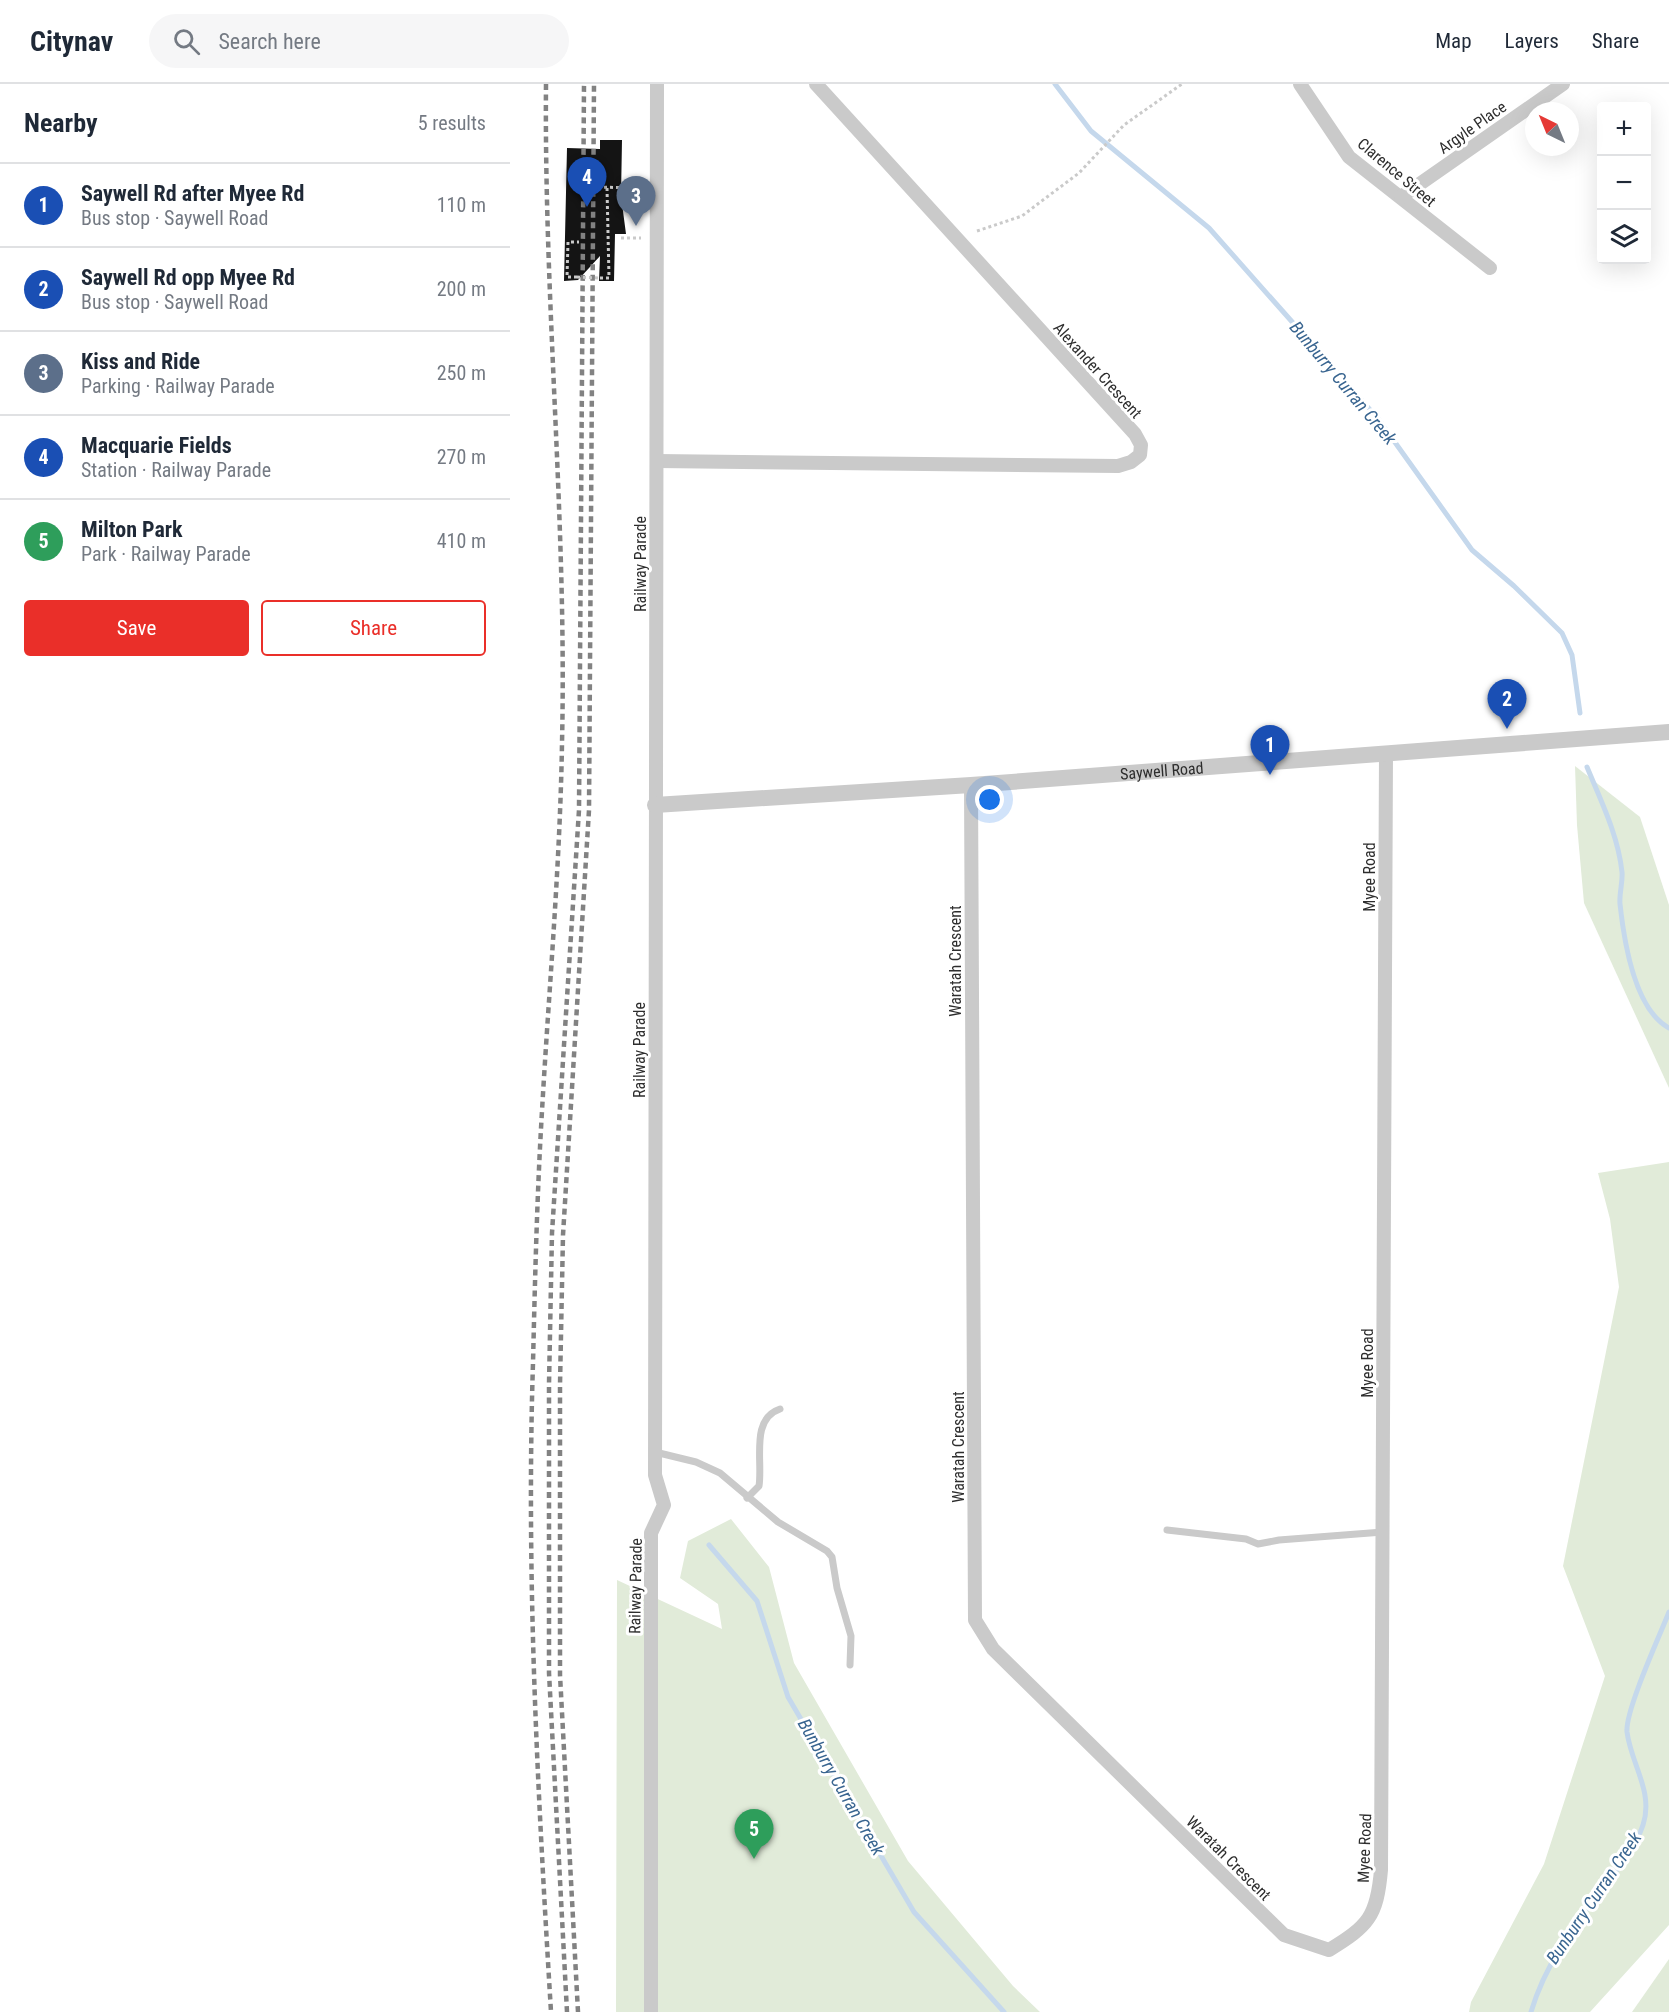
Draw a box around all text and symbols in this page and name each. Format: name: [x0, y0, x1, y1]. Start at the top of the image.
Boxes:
search box: [149, 14, 569, 68]
text: Citynav: [30, 25, 113, 58]
icon: search: [170, 25, 203, 58]
text: Search here: [218, 29, 321, 54]
text: Map: [1435, 29, 1472, 53]
text: Layers: [1505, 29, 1559, 53]
text: Share: [1592, 29, 1639, 53]
street label: Argyle Place: [1435, 97, 1510, 158]
north arrow: [1525, 102, 1579, 156]
map controls: [1597, 102, 1651, 264]
button: +: [1597, 102, 1651, 156]
text: Nearby: [24, 108, 98, 138]
text: 5 results: [418, 111, 486, 135]
street label: Clarence Street: [1354, 134, 1440, 211]
button: −: [1597, 156, 1651, 210]
pin: 4: [568, 158, 607, 207]
pin: 3: [616, 176, 656, 226]
text: Saywell Rd after Myee Rd: [81, 181, 304, 206]
text: 1: [38, 193, 49, 217]
text: 110 m: [437, 193, 486, 217]
text: Bus stop · Saywell Road: [81, 206, 269, 230]
button: layers: [1597, 210, 1651, 264]
text: Saywell Rd opp Myee Rd: [81, 265, 295, 290]
text: 2: [38, 277, 49, 301]
text: 200 m: [437, 277, 486, 301]
text: Bus stop · Saywell Road: [81, 290, 269, 314]
water label: Bunburry Curran Creek: [1286, 317, 1402, 449]
street label: Alexander Crescent: [1049, 318, 1146, 423]
text: Kiss and Ride: [81, 349, 200, 374]
text: 3: [38, 361, 49, 385]
text: 250 m: [437, 361, 486, 385]
text: Parking · Railway Parade: [81, 374, 275, 398]
text: Macquarie Fields: [81, 433, 232, 458]
text: 4: [38, 445, 49, 469]
text: 270 m: [437, 445, 486, 469]
text: Station · Railway Parade: [81, 458, 271, 482]
street label: Railway Parade: [631, 516, 650, 612]
text: Milton Park: [81, 517, 183, 542]
text: 5: [38, 529, 49, 553]
text: 410 m: [437, 529, 486, 553]
text: Park · Railway Parade: [81, 542, 251, 566]
button: Save: [24, 600, 249, 656]
button: Share: [261, 600, 486, 656]
pin: 2: [1488, 680, 1526, 729]
pin: 1: [1250, 726, 1290, 775]
street label: Saywell Road: [1119, 758, 1204, 784]
your location: [975, 785, 1004, 814]
street label: Myee Road: [1360, 842, 1379, 912]
street label: Waratah Crescent: [946, 905, 965, 1017]
street label: Railway Parade: [630, 1002, 649, 1098]
street label: Myee Road: [1358, 1328, 1377, 1398]
street label: Waratah Crescent: [949, 1391, 968, 1503]
street label: Railway Parade: [625, 1538, 646, 1634]
water label: Bunburry Curran Creek: [794, 1715, 890, 1860]
pin: 5: [734, 1810, 774, 1859]
street label: Waratah Crescent: [1182, 1812, 1275, 1905]
street label: Myee Road: [1354, 1813, 1375, 1883]
water label: Bunburry Curran Creek: [1542, 1827, 1646, 1968]

